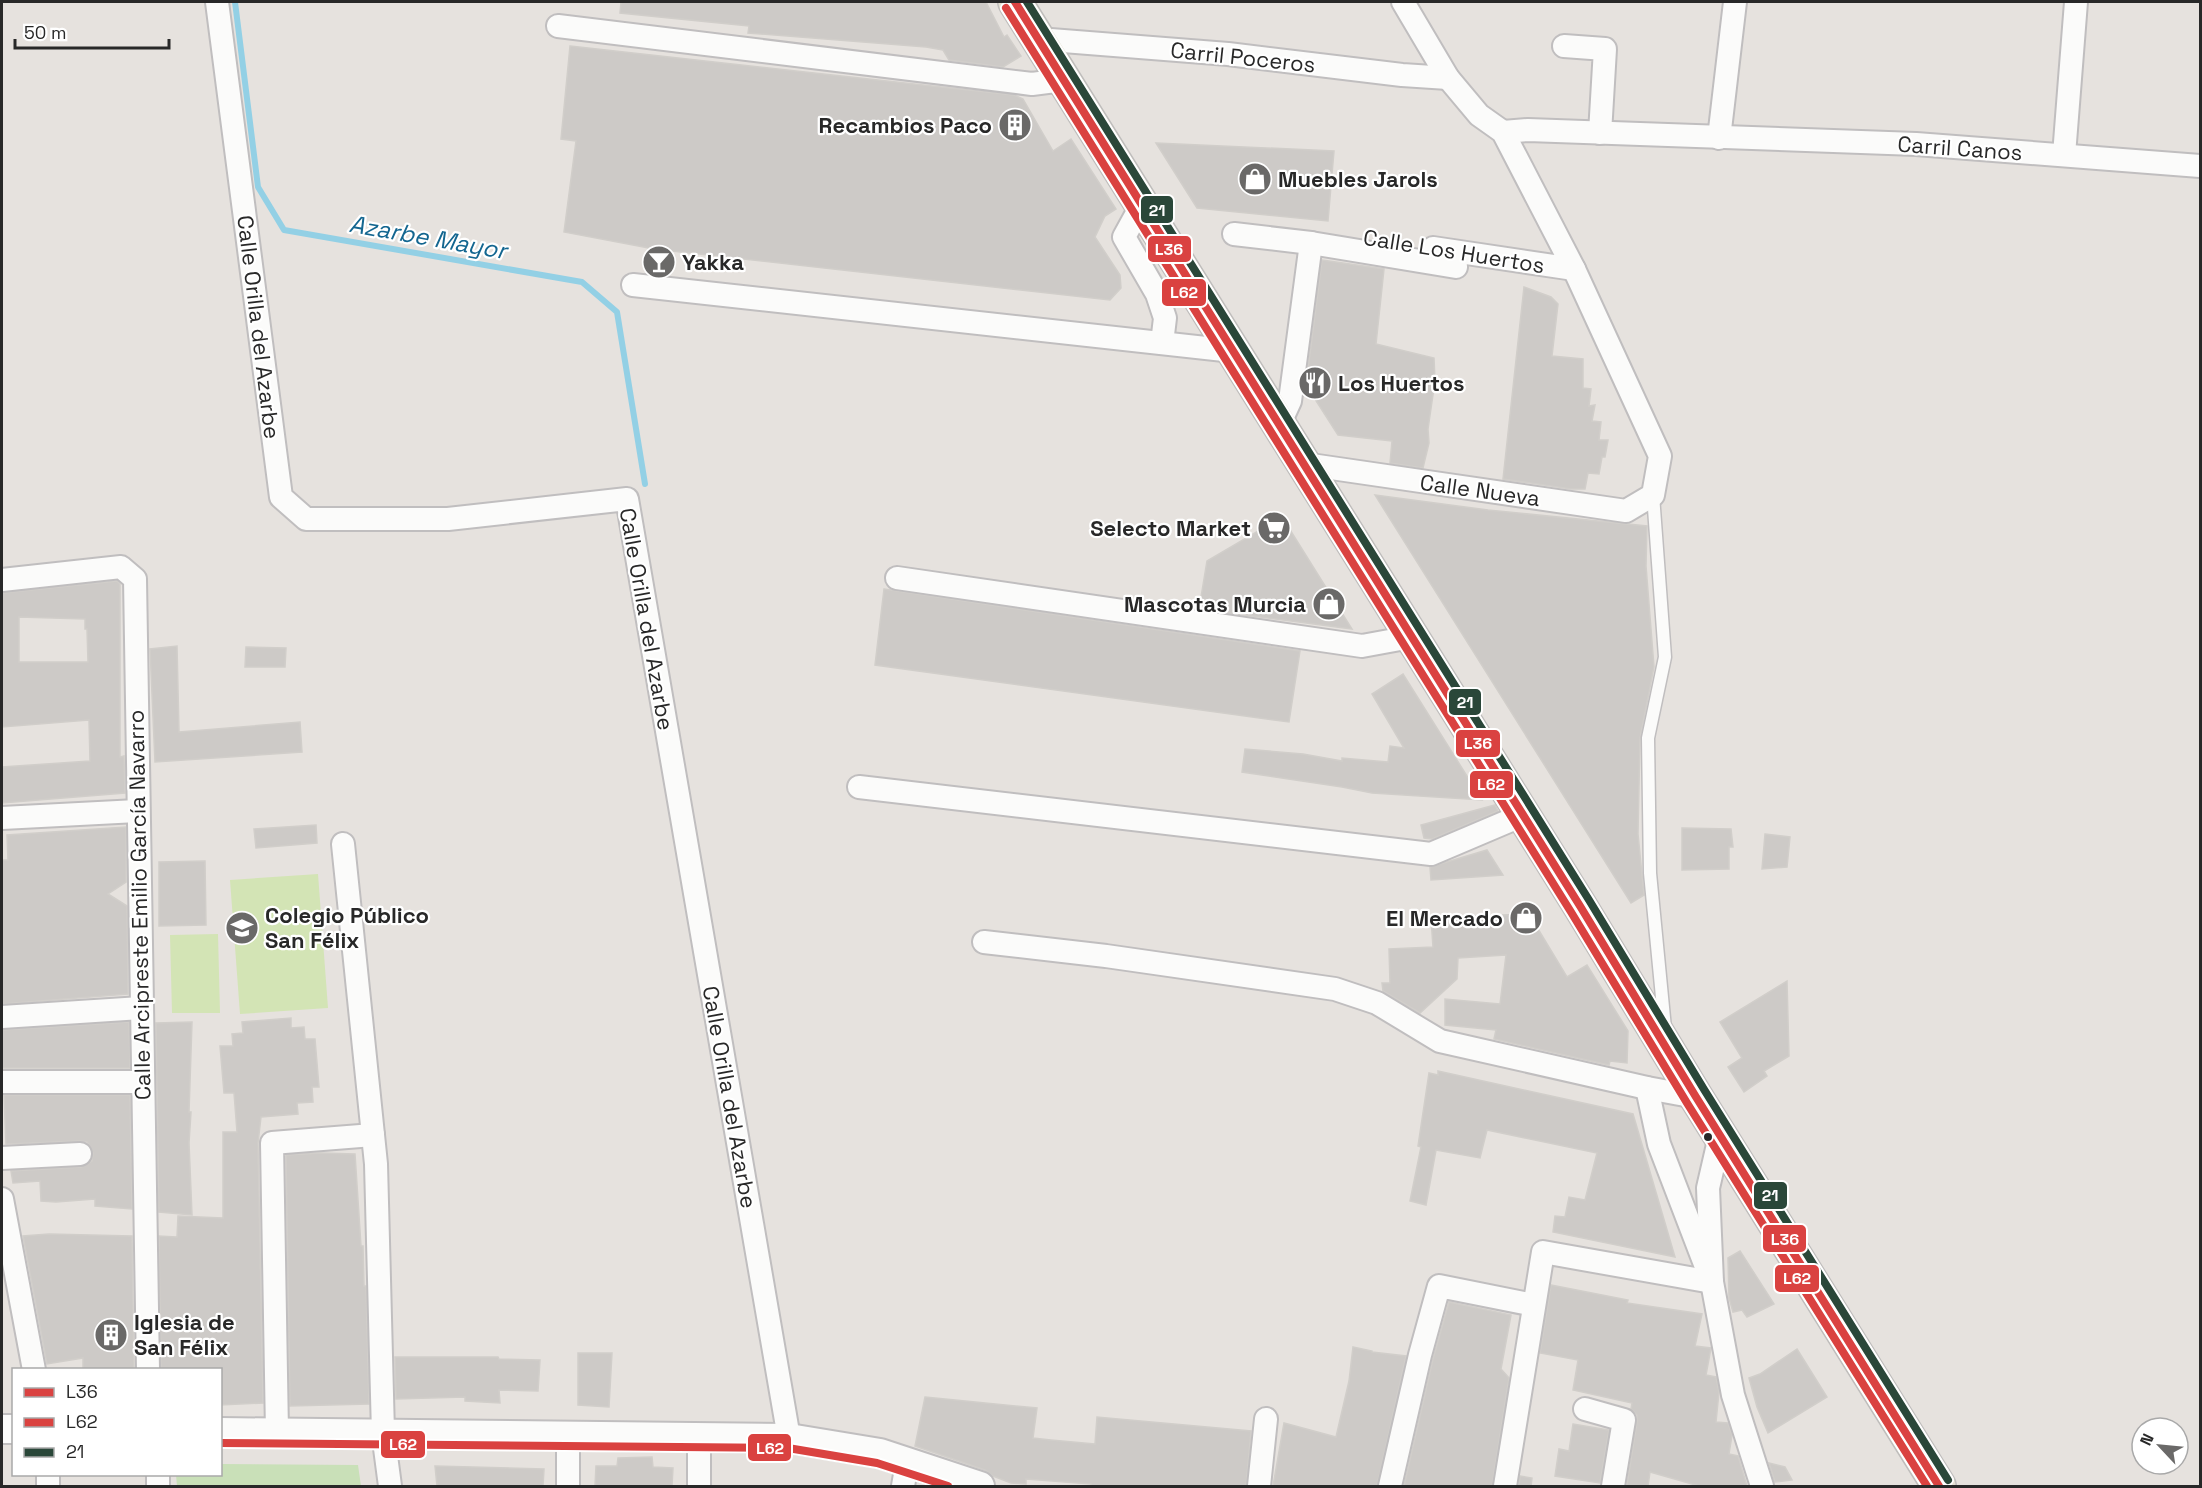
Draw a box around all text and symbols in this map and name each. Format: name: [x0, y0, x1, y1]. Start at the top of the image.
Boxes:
scale bar: [15, 12, 170, 50]
text: 50 m: [24, 21, 66, 44]
street label: Carril Poceros: [1169, 35, 1317, 79]
building icon: Recambios Paco: [997, 107, 1033, 143]
place label: Recambios Paco: [819, 111, 992, 139]
street label: Carril Canos: [1897, 130, 2023, 166]
shop icon: Muebles Jarols: [1237, 161, 1273, 197]
place label: Muebles Jarols: [1278, 165, 1438, 193]
line badge: 21: [1140, 195, 1174, 224]
text: 21: [1149, 200, 1165, 221]
water label: Azarbe Mayor: [347, 208, 512, 267]
street label: Calle Orilla del Azarbe: [231, 214, 287, 440]
street label: Calle Los Huertos: [1361, 223, 1547, 279]
line badge: L36: [1147, 235, 1192, 263]
text: L36: [1155, 239, 1183, 260]
bar icon: Yakka: [641, 244, 677, 280]
place label: Yakka: [682, 248, 744, 276]
line badge: L62: [1161, 278, 1207, 307]
text: L62: [1170, 282, 1198, 303]
restaurant icon: Los Huertos: [1297, 365, 1333, 401]
place label: Los Huertos: [1338, 369, 1465, 397]
street label: Calle Nueva: [1418, 468, 1542, 512]
street label: Calle Orilla del Azarbe: [614, 506, 680, 732]
supermarket icon: Selecto Market: [1256, 510, 1292, 546]
place label: Selecto Market: [1090, 514, 1251, 542]
shop icon: Mascotas Murcia: [1311, 586, 1347, 622]
place label: Mascotas Murcia: [1124, 590, 1306, 618]
line badge: 21: [1448, 688, 1482, 716]
text: 21: [1457, 692, 1473, 713]
street label: Calle Arcipreste Emilio García Navarro: [122, 710, 156, 1100]
line badge: L36: [1455, 729, 1501, 758]
text: L36: [1464, 733, 1492, 754]
line badge: L62: [1469, 770, 1514, 799]
text: L62: [1477, 774, 1505, 795]
shop icon: El Mercado: [1508, 900, 1544, 936]
place label: Colegio Público San Félix: [265, 901, 429, 954]
place label: El Mercado: [1386, 904, 1503, 932]
school or university icon: Colegio Público San Félix: [224, 910, 260, 946]
street label: Calle Orilla del Azarbe: [697, 984, 763, 1210]
unlabelled marker: [1702, 1131, 1714, 1143]
line badge: 21: [1753, 1181, 1788, 1210]
text: 21: [1762, 1185, 1778, 1206]
line badge: L36: [1762, 1224, 1807, 1253]
text: L36: [1771, 1229, 1799, 1250]
line badge: L62: [1774, 1264, 1820, 1293]
text: L62: [1783, 1268, 1811, 1289]
place label: Iglesia de San Félix: [134, 1308, 235, 1361]
building icon: Iglesia de San Félix: [93, 1317, 129, 1353]
legend: [12, 1368, 222, 1476]
text: L36: [66, 1380, 98, 1403]
text: L62: [66, 1410, 98, 1433]
north arrow: [2130, 1416, 2190, 1476]
line badge: L62: [380, 1430, 426, 1459]
text: N: [2135, 1430, 2159, 1449]
line badge: L62: [747, 1433, 792, 1462]
text: L62: [389, 1434, 417, 1455]
text: L62: [756, 1438, 784, 1459]
text: 21: [66, 1440, 84, 1463]

